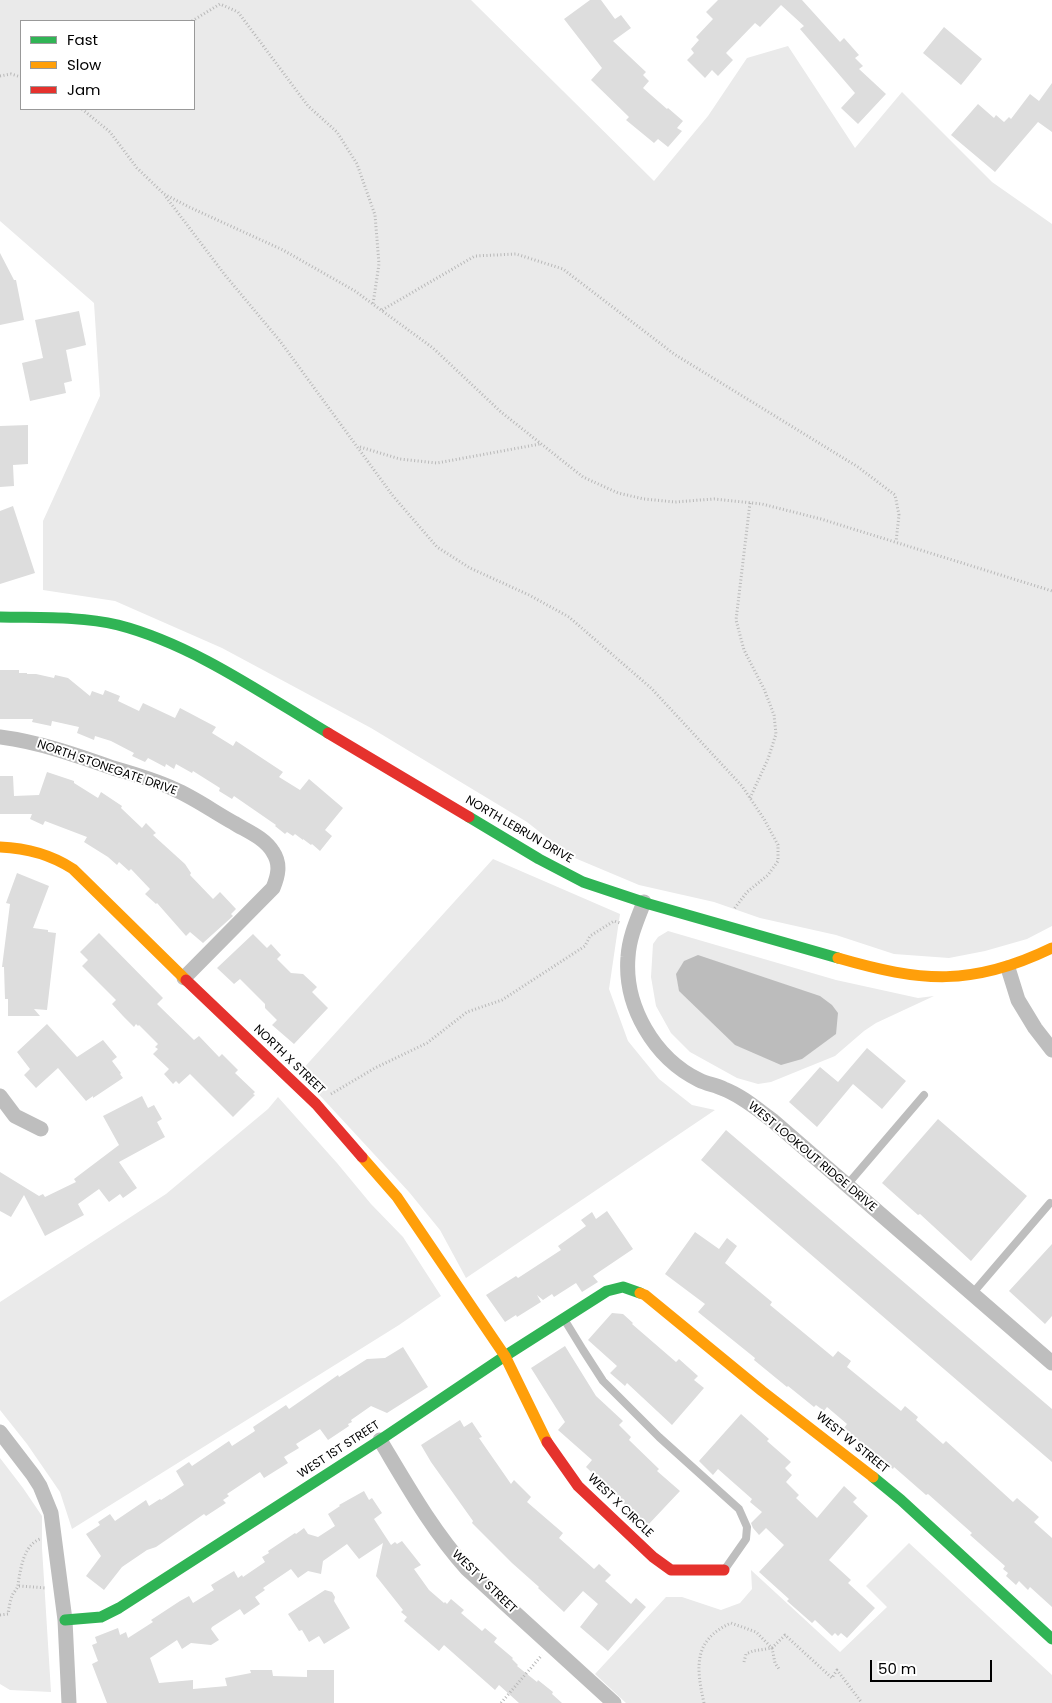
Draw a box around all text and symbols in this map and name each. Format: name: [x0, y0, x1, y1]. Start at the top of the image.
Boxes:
legend: [20, 20, 195, 110]
text: Fast: [67, 29, 98, 50]
text: Slow: [67, 54, 101, 75]
text: Jam: [67, 79, 101, 100]
street label: NORTH STONEGATE DRIVE: [35, 737, 179, 799]
street label: NORTH LEBRUN DRIVE: [463, 793, 575, 867]
street label: NORTH X STREET: [250, 1022, 328, 1098]
street label: WEST LOOKOUT RIDGE DRIVE: [745, 1099, 879, 1215]
street label: WEST W STREET: [813, 1409, 891, 1477]
street label: WEST 1ST STREET: [295, 1418, 383, 1482]
street label: WEST X CIRCLE: [584, 1471, 656, 1541]
street label: WEST Y STREET: [449, 1547, 519, 1617]
scale bar: [872, 1650, 994, 1682]
text: 50 m: [878, 1658, 916, 1679]

